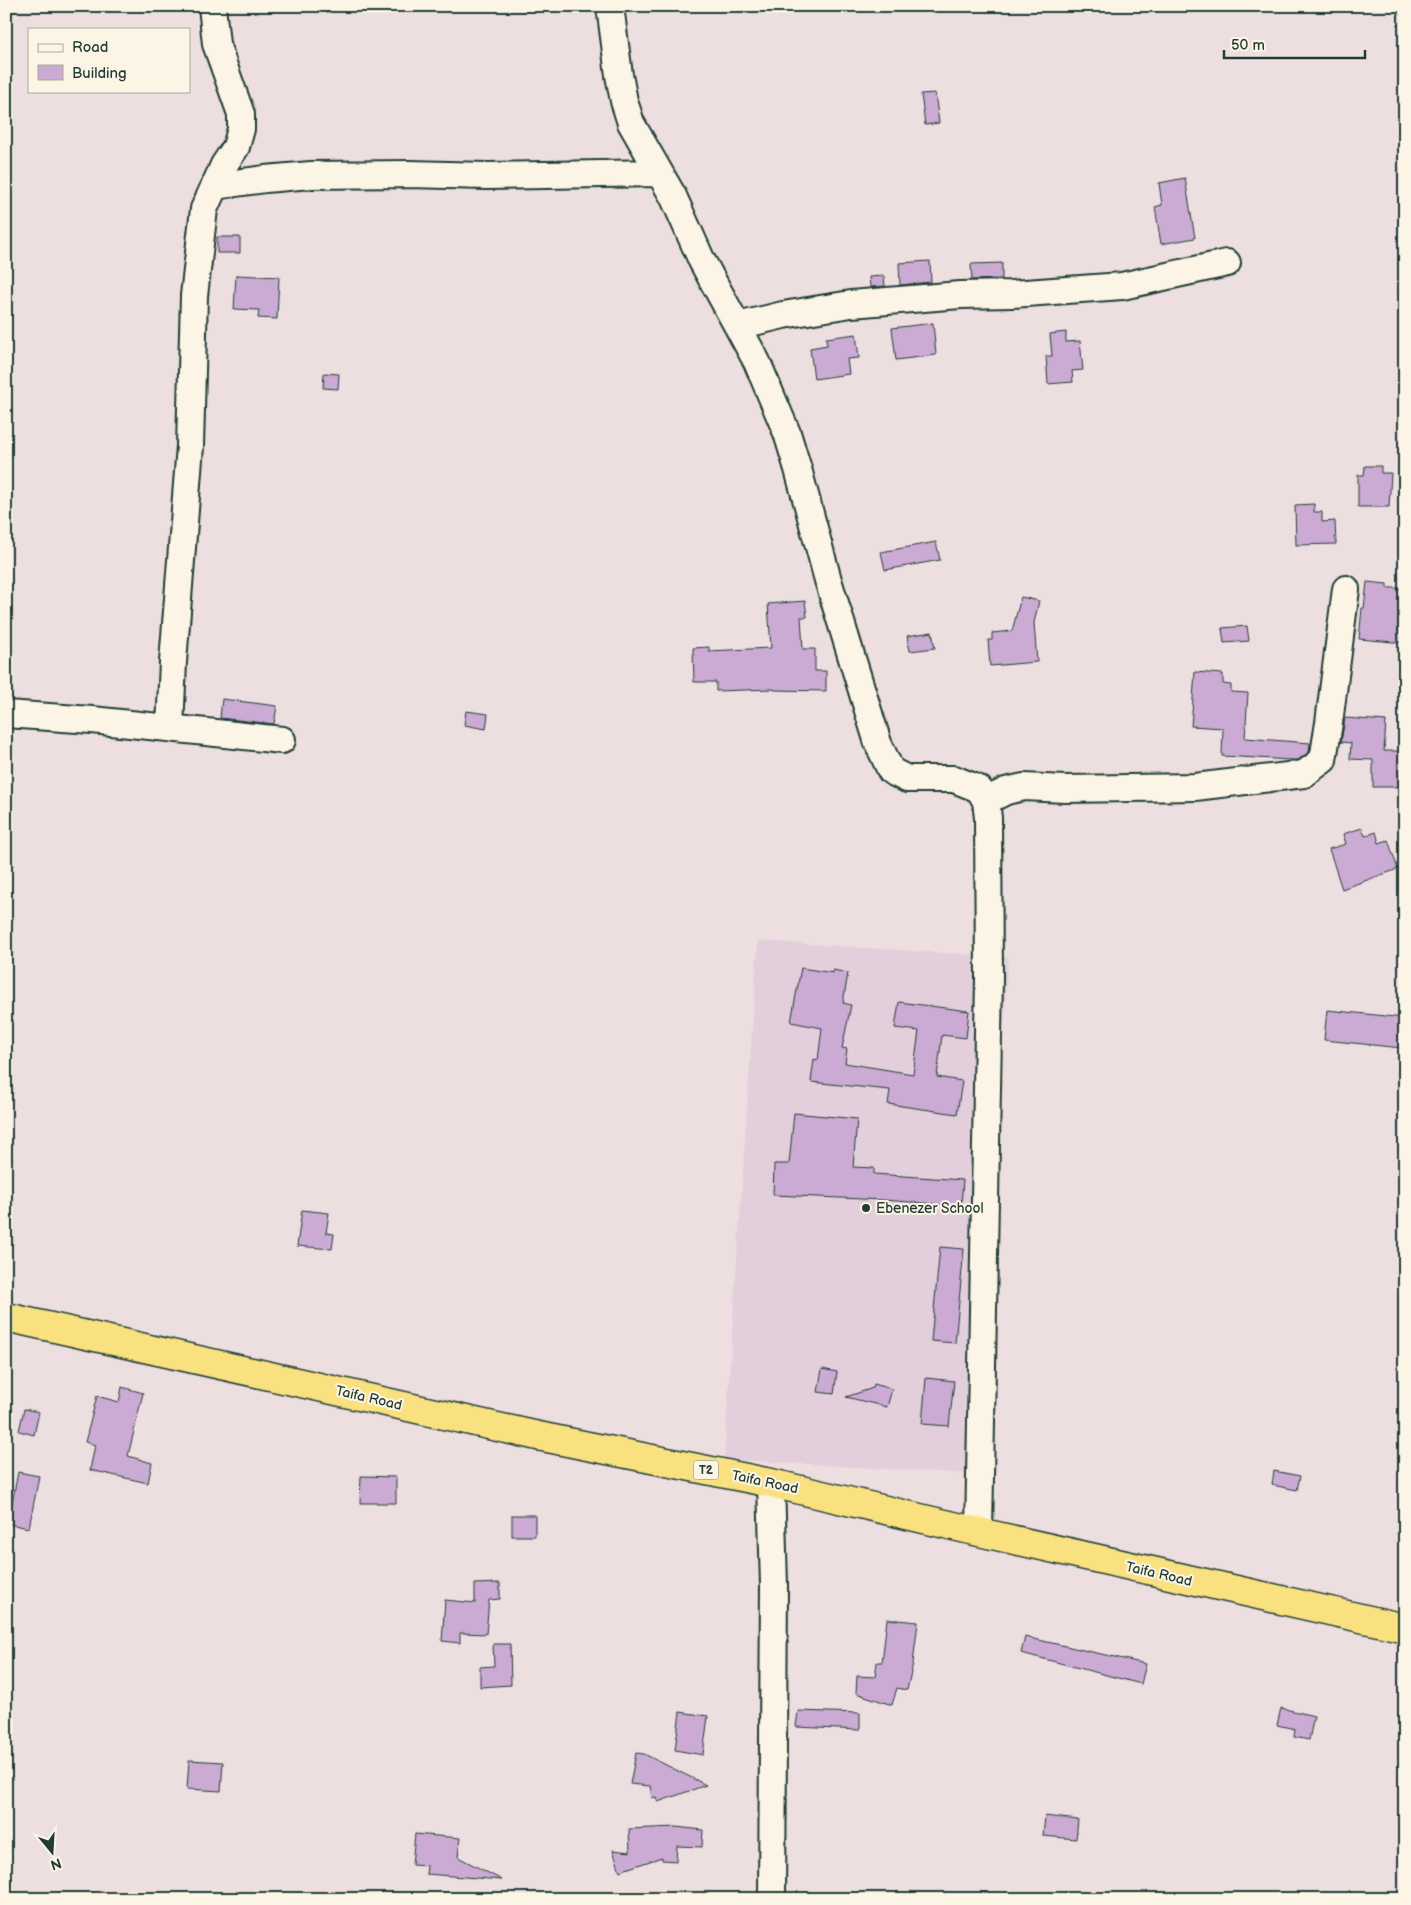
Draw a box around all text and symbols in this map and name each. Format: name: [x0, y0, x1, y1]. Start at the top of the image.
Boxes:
legend: [28, 28, 190, 92]
scale bar: [1224, 28, 1365, 60]
text: 50 m: [1231, 36, 1265, 55]
text: Road: [72, 38, 108, 57]
text: Building: [72, 64, 127, 83]
place label: Ebenezer School: [876, 1200, 984, 1217]
marker: Ebenezer School: [860, 1202, 872, 1214]
street label: Taifa Road: [334, 1382, 404, 1414]
road number: T2: [694, 1460, 718, 1480]
street label: Taifa Road: [730, 1467, 800, 1497]
street label: Taifa Road: [1124, 1558, 1194, 1590]
north arrow: [28, 1828, 78, 1878]
text: N: [48, 1854, 63, 1874]

